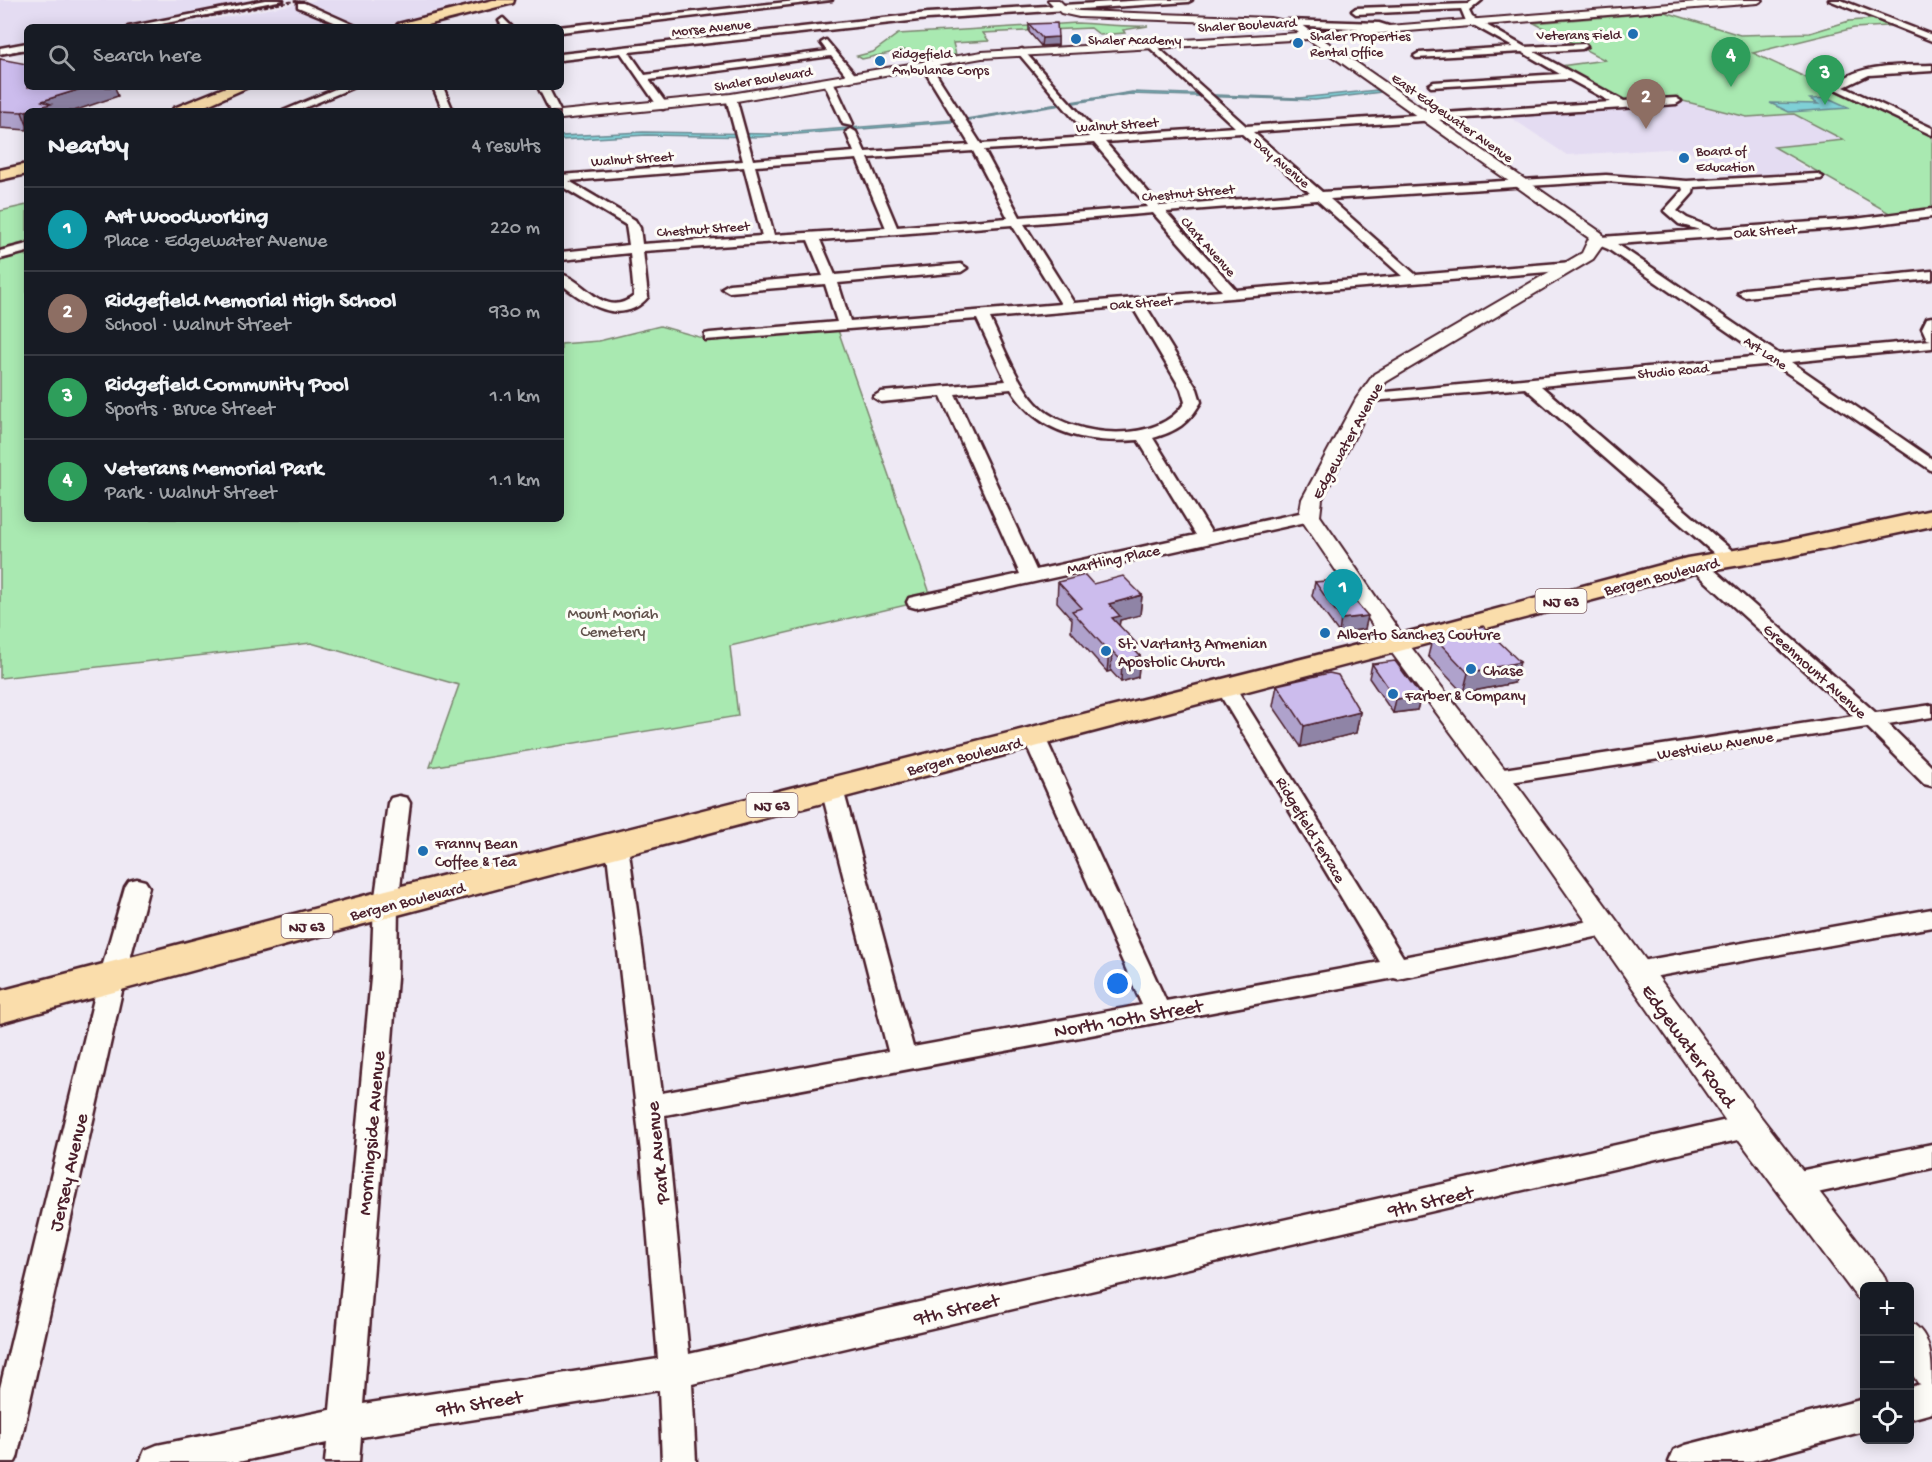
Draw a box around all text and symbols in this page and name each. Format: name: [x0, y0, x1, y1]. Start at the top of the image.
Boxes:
street label: Shaler Boulevard: [1197, 15, 1299, 38]
street label: Morse Avenue: [671, 17, 753, 42]
search box: [24, 24, 564, 90]
marker: Veterans Field: [1626, 27, 1640, 41]
place label: Veterans Field: [1535, 28, 1623, 45]
place label: Shaler Properties Rental Office: [1310, 29, 1411, 62]
marker: Shaler Academy: [1069, 32, 1083, 46]
place label: Shaler Academy: [1088, 33, 1182, 50]
marker: Shaler Properties Rental Office: [1291, 36, 1305, 50]
pin: 4: [1712, 38, 1750, 87]
icon: search: [45, 41, 78, 74]
text: Search here: [93, 44, 201, 70]
place label: Ridgefield Ambulance Corps: [892, 47, 990, 80]
marker: Ridgefield Ambulance Corps: [873, 54, 887, 68]
pin: 3: [1806, 56, 1844, 105]
street label: Shaler Boulevard: [713, 64, 815, 97]
street label: East Edgewater Avenue: [1387, 71, 1516, 168]
pin: 2: [1626, 80, 1666, 129]
street label: Walnut Street: [1076, 115, 1160, 138]
text: Nearby: [48, 132, 129, 163]
street label: Day Avenue: [1248, 135, 1313, 193]
text: 4 results: [472, 136, 540, 159]
place label: Board of Education: [1695, 144, 1755, 177]
street label: Walnut Street: [591, 149, 675, 172]
marker: Board of Education: [1677, 151, 1691, 165]
street label: Chestnut Street: [1141, 182, 1236, 207]
text: Art Woodworking: [105, 205, 268, 231]
street label: Clark Avenue: [1176, 214, 1239, 282]
text: 1: [63, 218, 72, 241]
text: 220 m: [490, 218, 540, 241]
street label: Chestnut Street: [656, 219, 751, 242]
street label: Oak Street: [1733, 222, 1799, 243]
text: Place · Edgewater Avenue: [105, 231, 327, 254]
text: Ridgefield Memorial High School: [105, 289, 396, 315]
street label: Oak Street: [1109, 294, 1175, 315]
text: 2: [63, 302, 72, 325]
text: 930 m: [489, 302, 540, 325]
text: School · Walnut Street: [105, 315, 290, 338]
street label: Art Lane: [1740, 333, 1790, 375]
street label: Studio Road: [1637, 361, 1711, 384]
text: Ridgefield Community Pool: [105, 373, 349, 399]
street label: Edgewater Avenue: [1309, 379, 1389, 503]
text: 3: [62, 386, 73, 409]
text: 1.1 km: [490, 386, 540, 409]
text: Sports · Bruce Street: [105, 399, 275, 422]
text: Veterans Memorial Park: [105, 457, 323, 483]
text: 4: [63, 470, 72, 493]
text: 1.1 km: [490, 470, 540, 493]
text: Park · Walnut Street: [105, 483, 277, 506]
street label: Martling Place: [1065, 542, 1163, 581]
street label: Bergen Boulevard: [1602, 555, 1723, 602]
pin: 1: [1324, 570, 1362, 619]
road number: NJ 63: [1536, 589, 1586, 613]
park label: Mount Moriah Cemetery: [568, 606, 659, 643]
street label: Greenmount Avenue: [1758, 621, 1870, 725]
marker: Alberto Sanchez Couture: [1318, 626, 1332, 640]
place label: Alberto Sanchez Couture: [1337, 627, 1501, 646]
place label: St. Vartantz Armenian Apostolic Church: [1118, 636, 1267, 673]
marker: St. Vartantz Armenian Apostolic Church: [1099, 644, 1113, 658]
marker: Chase: [1464, 662, 1478, 676]
place label: Chase: [1483, 663, 1524, 682]
marker: Farber & Company: [1386, 687, 1400, 701]
place label: Farber & Company: [1404, 688, 1526, 707]
street label: Westview Avenue: [1656, 729, 1776, 766]
street label: Bergen Boulevard: [905, 735, 1026, 782]
street label: Ridgefield Terrace: [1270, 774, 1348, 888]
road number: NJ 63: [746, 793, 798, 817]
place label: Franny Bean Coffee & Tea: [434, 836, 518, 873]
marker: Franny Bean Coffee & Tea: [416, 844, 430, 858]
street label: Bergen Boulevard: [348, 880, 469, 927]
road number: NJ 63: [282, 914, 332, 938]
your location: [1103, 969, 1132, 998]
street label: Edgewater Road: [1635, 981, 1741, 1115]
street label: North 10th Street: [1052, 996, 1207, 1045]
street label: Morningside Avenue: [355, 1050, 392, 1216]
street label: Park Avenue: [643, 1100, 676, 1206]
street label: Jersey Avenue: [46, 1111, 95, 1234]
street label: 9th Street: [1385, 1182, 1478, 1225]
map controls: [1860, 1282, 1914, 1444]
button: +: [1860, 1282, 1914, 1336]
street label: 9th Street: [911, 1290, 1004, 1333]
button: −: [1860, 1336, 1914, 1390]
street label: 9th Street: [434, 1387, 526, 1424]
button: locate: [1860, 1390, 1914, 1444]

